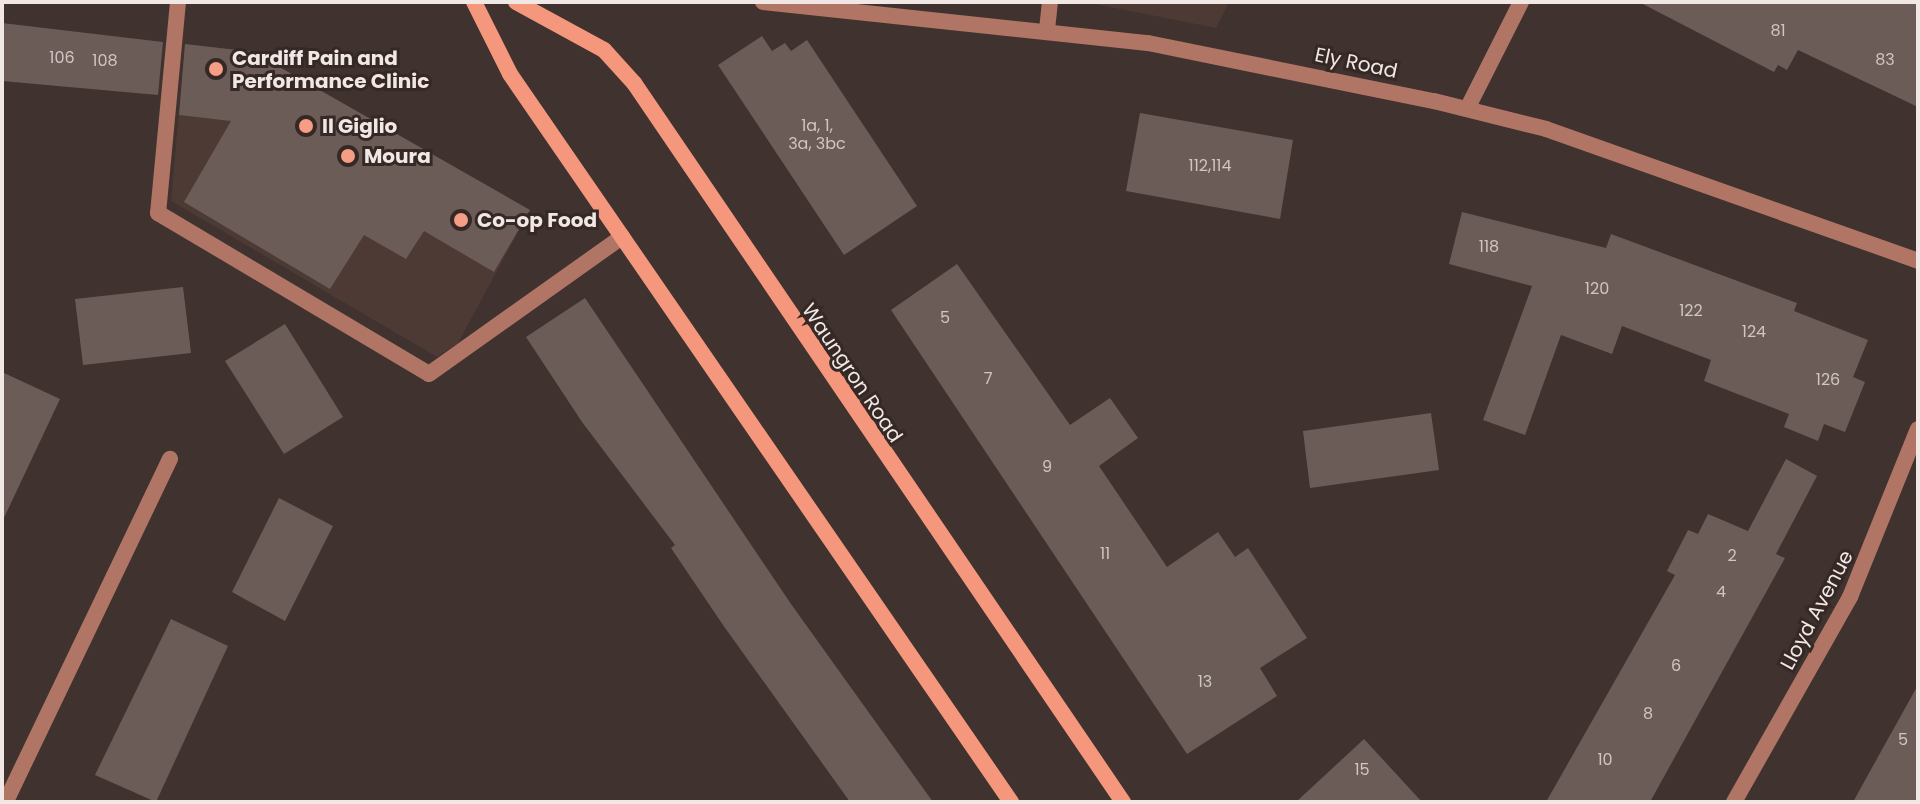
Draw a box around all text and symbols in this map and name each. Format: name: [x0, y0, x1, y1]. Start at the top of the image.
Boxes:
house number: 81: [1770, 21, 1786, 41]
street label: Ely Road: [1313, 43, 1399, 83]
place label: Cardiff Pain and Performance Clinic: [232, 46, 429, 93]
house number: 106: [49, 48, 75, 68]
house number: 83: [1875, 50, 1895, 70]
house number: 108: [92, 51, 118, 71]
marker: Cardiff Pain and Performance Clinic: [207, 60, 225, 78]
place label: Il Giglio: [322, 114, 397, 138]
house number: 1a, 1, 3a, 3bc: [788, 116, 846, 154]
marker: Il Giglio: [297, 117, 315, 135]
place label: Moura: [364, 144, 431, 168]
marker: Moura: [339, 147, 357, 165]
house number: 112,114: [1189, 156, 1231, 176]
place label: Co-op Food: [477, 208, 597, 232]
marker: Co-op Food: [452, 211, 470, 229]
house number: 118: [1479, 237, 1499, 257]
house number: 120: [1585, 279, 1609, 299]
street label: Waungron Road: [797, 299, 907, 447]
house number: 122: [1679, 301, 1703, 321]
house number: 5: [940, 308, 950, 328]
house number: 124: [1742, 322, 1766, 342]
house number: 7: [984, 369, 992, 389]
house number: 126: [1816, 370, 1840, 390]
house number: 9: [1042, 457, 1052, 477]
house number: 11: [1100, 544, 1110, 564]
house number: 2: [1727, 546, 1737, 566]
street label: Lloyd Avenue: [1776, 546, 1858, 674]
house number: 4: [1716, 582, 1726, 602]
house number: 6: [1671, 656, 1681, 676]
house number: 13: [1198, 672, 1212, 692]
house number: 8: [1643, 704, 1653, 724]
house number: 5: [1898, 730, 1908, 750]
house number: 10: [1597, 750, 1613, 770]
house number: 15: [1354, 760, 1370, 780]

